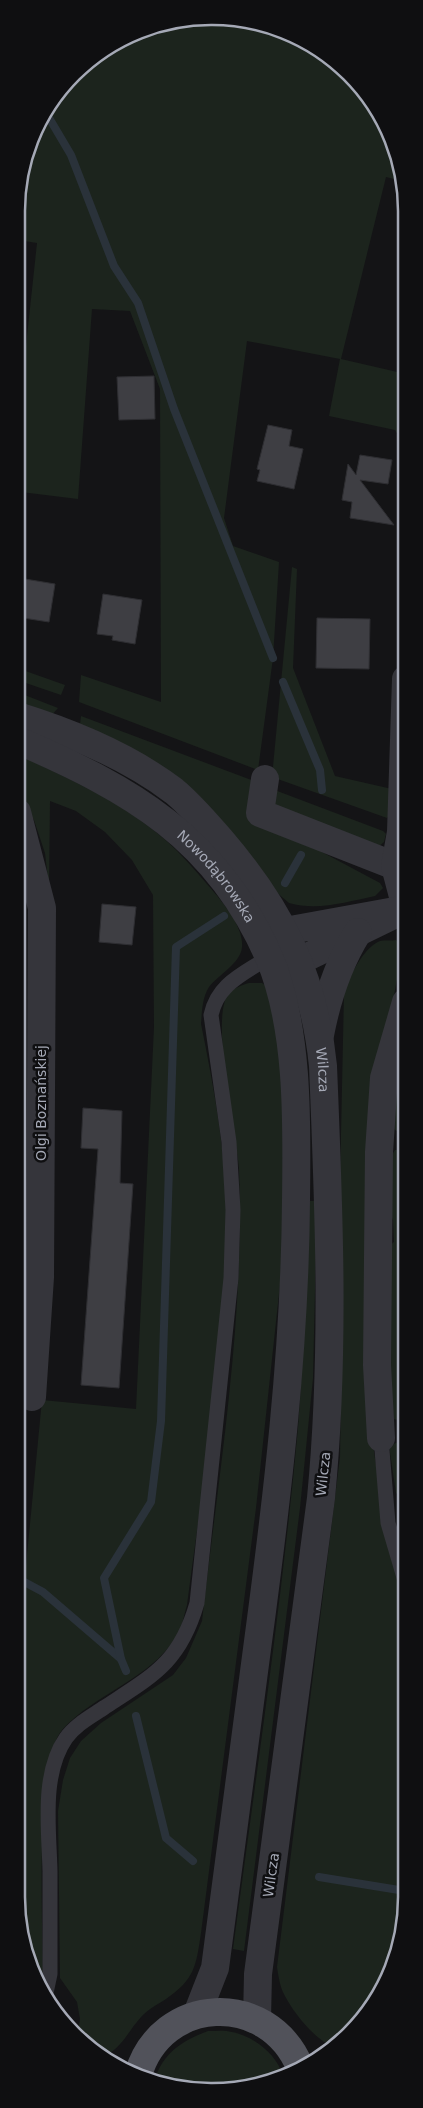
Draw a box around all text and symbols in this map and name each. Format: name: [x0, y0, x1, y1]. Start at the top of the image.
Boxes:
street label: Nowodąbrowska: [174, 827, 258, 925]
street label: Olgi Boznańskiej: [33, 1045, 49, 1161]
street label: Wilcza: [313, 1046, 332, 1093]
street label: Wilcza: [313, 1451, 333, 1497]
street label: Wilcza: [260, 1852, 282, 1898]

